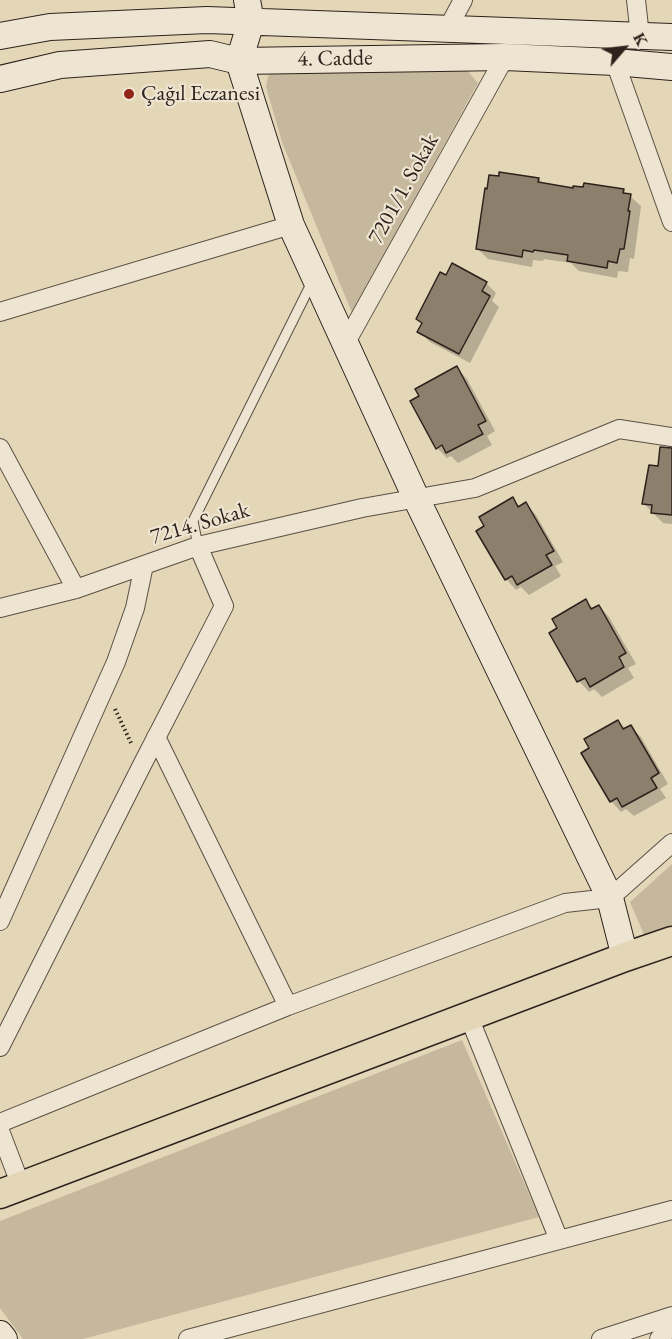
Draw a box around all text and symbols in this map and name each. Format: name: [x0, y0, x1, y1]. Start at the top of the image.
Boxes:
north arrow: [594, 18, 654, 78]
text: K: [628, 29, 652, 50]
street label: 4. Cadde: [297, 45, 373, 73]
place label: Çağıl Eczanesi: [141, 81, 260, 107]
marker: Çağıl Eczanesi: [122, 87, 136, 101]
street label: 7201/1. Sokak: [363, 130, 445, 248]
street label: 7214. Sokak: [147, 497, 253, 551]

